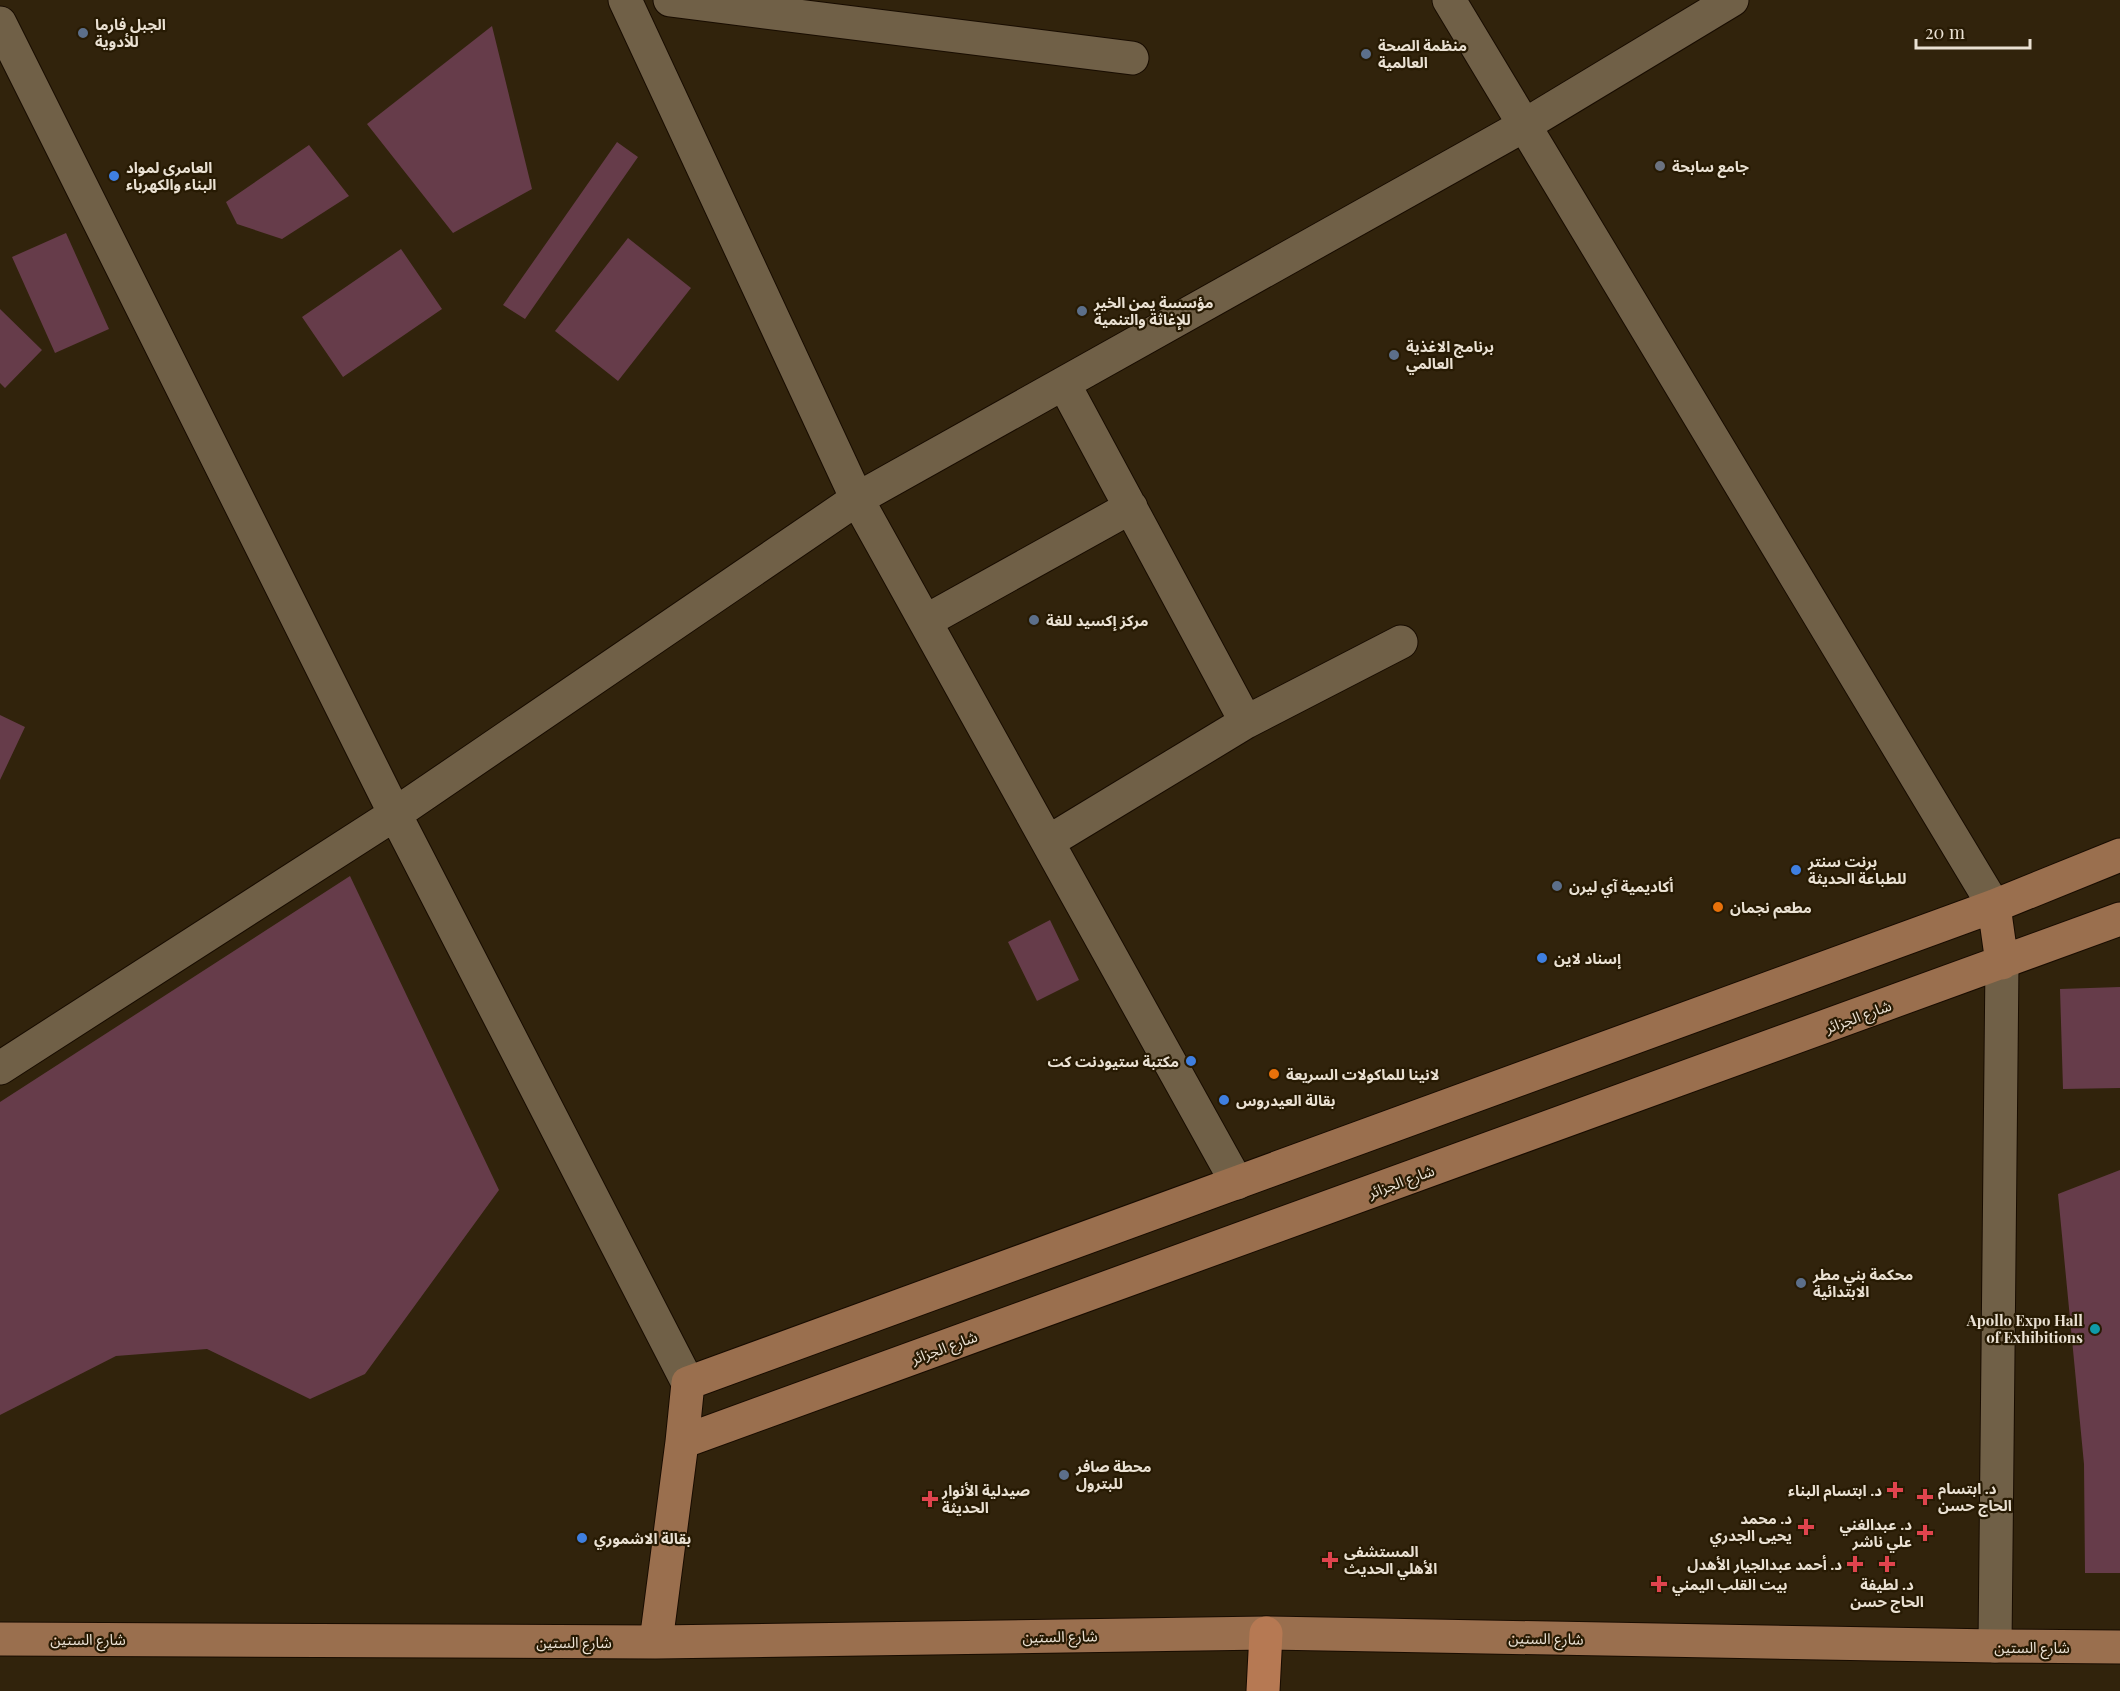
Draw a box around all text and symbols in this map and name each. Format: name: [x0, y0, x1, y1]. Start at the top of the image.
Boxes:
scale bar: [1916, 12, 2030, 50]
place label: الجبل فارما للأدوية: [95, 14, 166, 51]
text: 20 m: [1925, 20, 1965, 44]
marker: الجبل فارما للأدوية: [76, 26, 90, 40]
place label: منظمة الصحة العالمية: [1378, 35, 1467, 72]
marker: منظمة الصحة العالمية: [1359, 47, 1373, 61]
place label: جامع سابحة: [1672, 156, 1749, 178]
place label: العامري لمواد البناء والكهرباء: [126, 157, 216, 194]
marker: جامع سابحة: [1653, 159, 1667, 173]
marker: العامري لمواد البناء والكهرباء: [107, 169, 121, 183]
place label: مؤسسة يمن الخير للإغاثة والتنمية: [1093, 292, 1214, 330]
marker: مؤسسة يمن الخير للإغاثة والتنمية: [1075, 304, 1089, 318]
place label: برنامج الاغذية العالمي: [1406, 336, 1494, 375]
marker: برنامج الاغذية العالمي: [1387, 348, 1401, 362]
place label: مركز إكسيد للغة: [1046, 610, 1149, 631]
marker: مركز إكسيد للغة: [1027, 613, 1041, 627]
place label: برنت سنتر للطباعة الحديثة: [1807, 851, 1907, 888]
marker: برنت سنتر للطباعة الحديثة: [1789, 863, 1803, 877]
place label: أكاديمية آي ليرن: [1569, 876, 1673, 898]
marker: أكاديمية آي ليرن: [1550, 879, 1564, 893]
place label: مطعم نجمان: [1730, 897, 1812, 919]
marker: مطعم نجمان: [1711, 900, 1725, 914]
place label: إسناد لاين: [1554, 948, 1621, 969]
marker: إسناد لاين: [1535, 951, 1549, 965]
street label: شارع الجزائر: [1821, 995, 1895, 1040]
place label: مكتبة ستيودنت كت: [1047, 1051, 1179, 1071]
marker: مكتبة ستيودنت كت: [1184, 1054, 1198, 1068]
place label: لانينا للماكولات السريعة: [1286, 1064, 1439, 1084]
marker: لانينا للماكولات السريعة: [1267, 1067, 1281, 1081]
place label: بقالة العيدروس: [1236, 1090, 1335, 1110]
marker: بقالة العيدروس: [1217, 1093, 1231, 1107]
street label: شارع الجزائر: [1364, 1160, 1438, 1205]
place label: محكمة بني مطر الابتدائية: [1812, 1264, 1913, 1301]
marker: محكمة بني مطر الابتدائية: [1794, 1276, 1808, 1290]
place label: Apollo Expo Hall of Exhibitions: [1966, 1310, 2083, 1347]
marker: Apollo Expo Hall of Exhibitions: [2088, 1322, 2102, 1336]
street label: شارع الجزائر: [907, 1326, 981, 1371]
place label: محطة صافر للبترول: [1075, 1456, 1152, 1493]
marker: محطة صافر للبترول: [1057, 1468, 1071, 1482]
place label: د. ابتسام الحاج حسن: [1938, 1478, 2012, 1517]
place label: صيدلية الأنوار الحديثة: [941, 1480, 1031, 1517]
place label: د. ابتسام البناء: [1788, 1480, 1882, 1502]
marker: د. ابتسام البناء: [1886, 1481, 1904, 1499]
marker: د. ابتسام الحاج حسن: [1916, 1488, 1934, 1506]
marker: صيدلية الأنوار الحديثة: [923, 1492, 937, 1506]
place label: د. محمد يحيى الجدري: [1710, 1508, 1792, 1547]
place label: د. عبدالغني علي ناشر: [1839, 1514, 1912, 1553]
marker: د. محمد يحيى الجدري: [1797, 1518, 1815, 1536]
marker: د. عبدالغني علي ناشر: [1916, 1524, 1934, 1542]
place label: بقالة الاشموري: [594, 1528, 691, 1550]
marker: بقالة الاشموري: [575, 1531, 589, 1545]
place label: المستشفى الأهلي الحديث: [1344, 1541, 1437, 1580]
marker: المستشفى الأهلي الحديث: [1321, 1551, 1339, 1569]
place label: د. أحمد عبدالجيار الأهدل: [1687, 1554, 1842, 1574]
marker: د. أحمد عبدالجيار الأهدل: [1846, 1555, 1864, 1573]
marker: د. لطيفة الحاج حسن: [1878, 1555, 1896, 1573]
place label: بيت القلب اليمني: [1672, 1574, 1788, 1596]
place label: د. لطيفة الحاج حسن: [1850, 1574, 1924, 1613]
marker: بيت القلب اليمني: [1650, 1575, 1668, 1593]
street label: شارع الستين: [1022, 1625, 1098, 1650]
street label: شارع الستين: [1508, 1627, 1584, 1652]
street label: شارع الستين: [50, 1629, 126, 1652]
street label: شارع الستين: [536, 1632, 612, 1655]
street label: شارع الستين: [1994, 1637, 2070, 1660]

